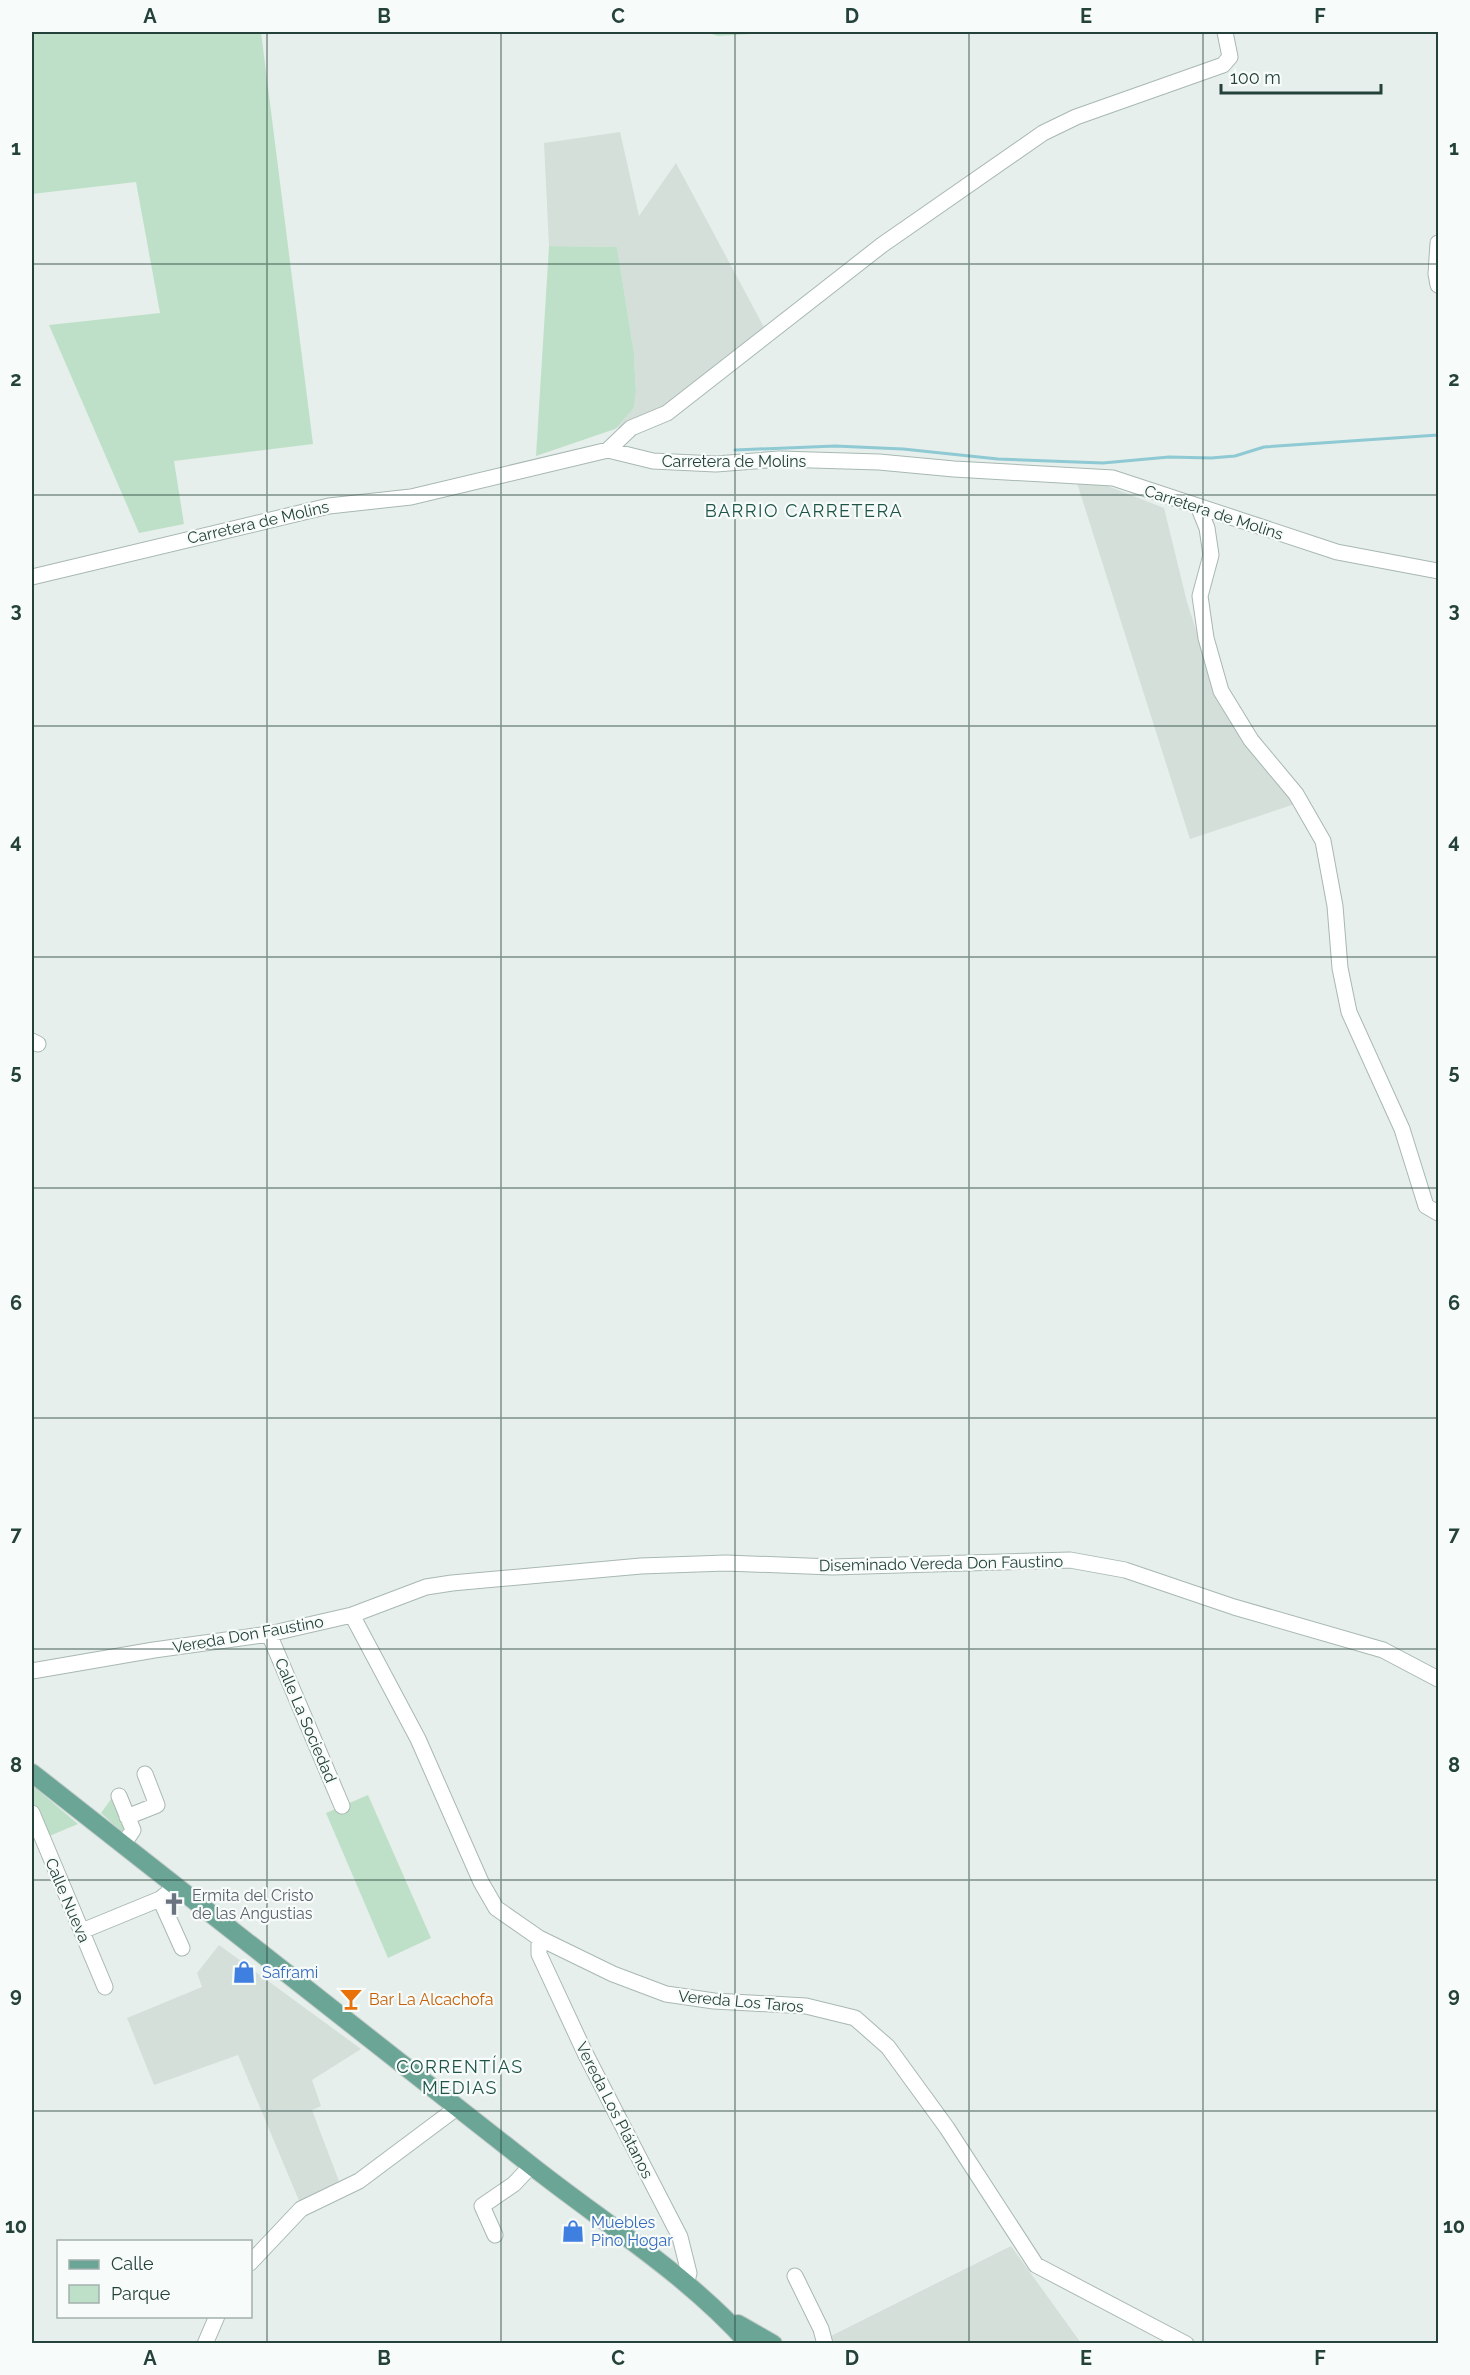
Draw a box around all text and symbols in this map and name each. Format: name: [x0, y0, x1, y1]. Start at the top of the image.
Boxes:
text: A: [143, 4, 157, 28]
text: B: [377, 4, 391, 28]
text: C: [611, 4, 625, 28]
text: D: [845, 4, 859, 28]
text: E: [1080, 4, 1092, 28]
text: F: [1314, 4, 1326, 28]
scale bar: [1221, 57, 1382, 95]
text: 100 m: [1230, 67, 1281, 88]
text: 1: [11, 136, 21, 160]
text: 1: [1449, 136, 1459, 160]
text: 2: [10, 367, 22, 391]
text: 2: [1448, 367, 1460, 391]
street label: Carretera de Molins: [662, 452, 807, 471]
street label: Carretera de Molins: [1142, 481, 1286, 544]
street label: Carretera de Molins: [185, 497, 331, 548]
district label: BARRIO CARRETERA: [705, 500, 903, 521]
text: 3: [10, 598, 22, 622]
text: 3: [1448, 598, 1460, 622]
text: 4: [10, 829, 22, 853]
text: 4: [1448, 829, 1460, 853]
text: 5: [10, 1060, 22, 1084]
text: 5: [1448, 1060, 1460, 1084]
text: 6: [10, 1291, 22, 1315]
text: 6: [1448, 1291, 1460, 1315]
text: 7: [10, 1522, 22, 1546]
text: 7: [1448, 1522, 1460, 1546]
street label: Diseminado Vereda Don Faustino: [819, 1552, 1063, 1575]
street label: Vereda Don Faustino: [171, 1612, 325, 1657]
street label: Calle La Sociedad: [271, 1655, 340, 1785]
text: 8: [10, 1753, 22, 1777]
text: 8: [1448, 1753, 1460, 1777]
street label: Calle Nueva: [41, 1855, 94, 1945]
place label: Ermita del Cristo de las Angustias: [192, 1886, 313, 1923]
church icon: Ermita del Cristo de las Angustias: [161, 1891, 187, 1917]
shop icon: Saframi: [231, 1959, 257, 1985]
place label: Saframi: [262, 1963, 318, 1982]
text: 9: [10, 1983, 22, 2007]
text: 9: [1448, 1983, 1460, 2007]
bar icon: Bar La Alcachofa: [338, 1986, 364, 2012]
street label: Vereda Los Taros: [677, 1987, 805, 2016]
place label: Bar La Alcachofa: [369, 1990, 493, 2009]
street label: Vereda Los Plátanos: [572, 2039, 657, 2182]
district label: CORRENTÍAS MEDIAS: [396, 2055, 524, 2098]
place label: Muebles Pino Hogar: [591, 2213, 673, 2250]
text: 10: [5, 2214, 27, 2238]
text: 10: [1443, 2214, 1465, 2238]
shop icon: Muebles Pino Hogar: [560, 2218, 586, 2244]
legend: [57, 2240, 252, 2318]
text: Calle: [111, 2253, 154, 2274]
text: Parque: [111, 2283, 171, 2304]
text: A: [143, 2346, 157, 2370]
text: B: [377, 2346, 391, 2370]
text: C: [611, 2346, 625, 2370]
text: D: [845, 2346, 859, 2370]
text: E: [1080, 2346, 1092, 2370]
text: F: [1314, 2346, 1326, 2370]

